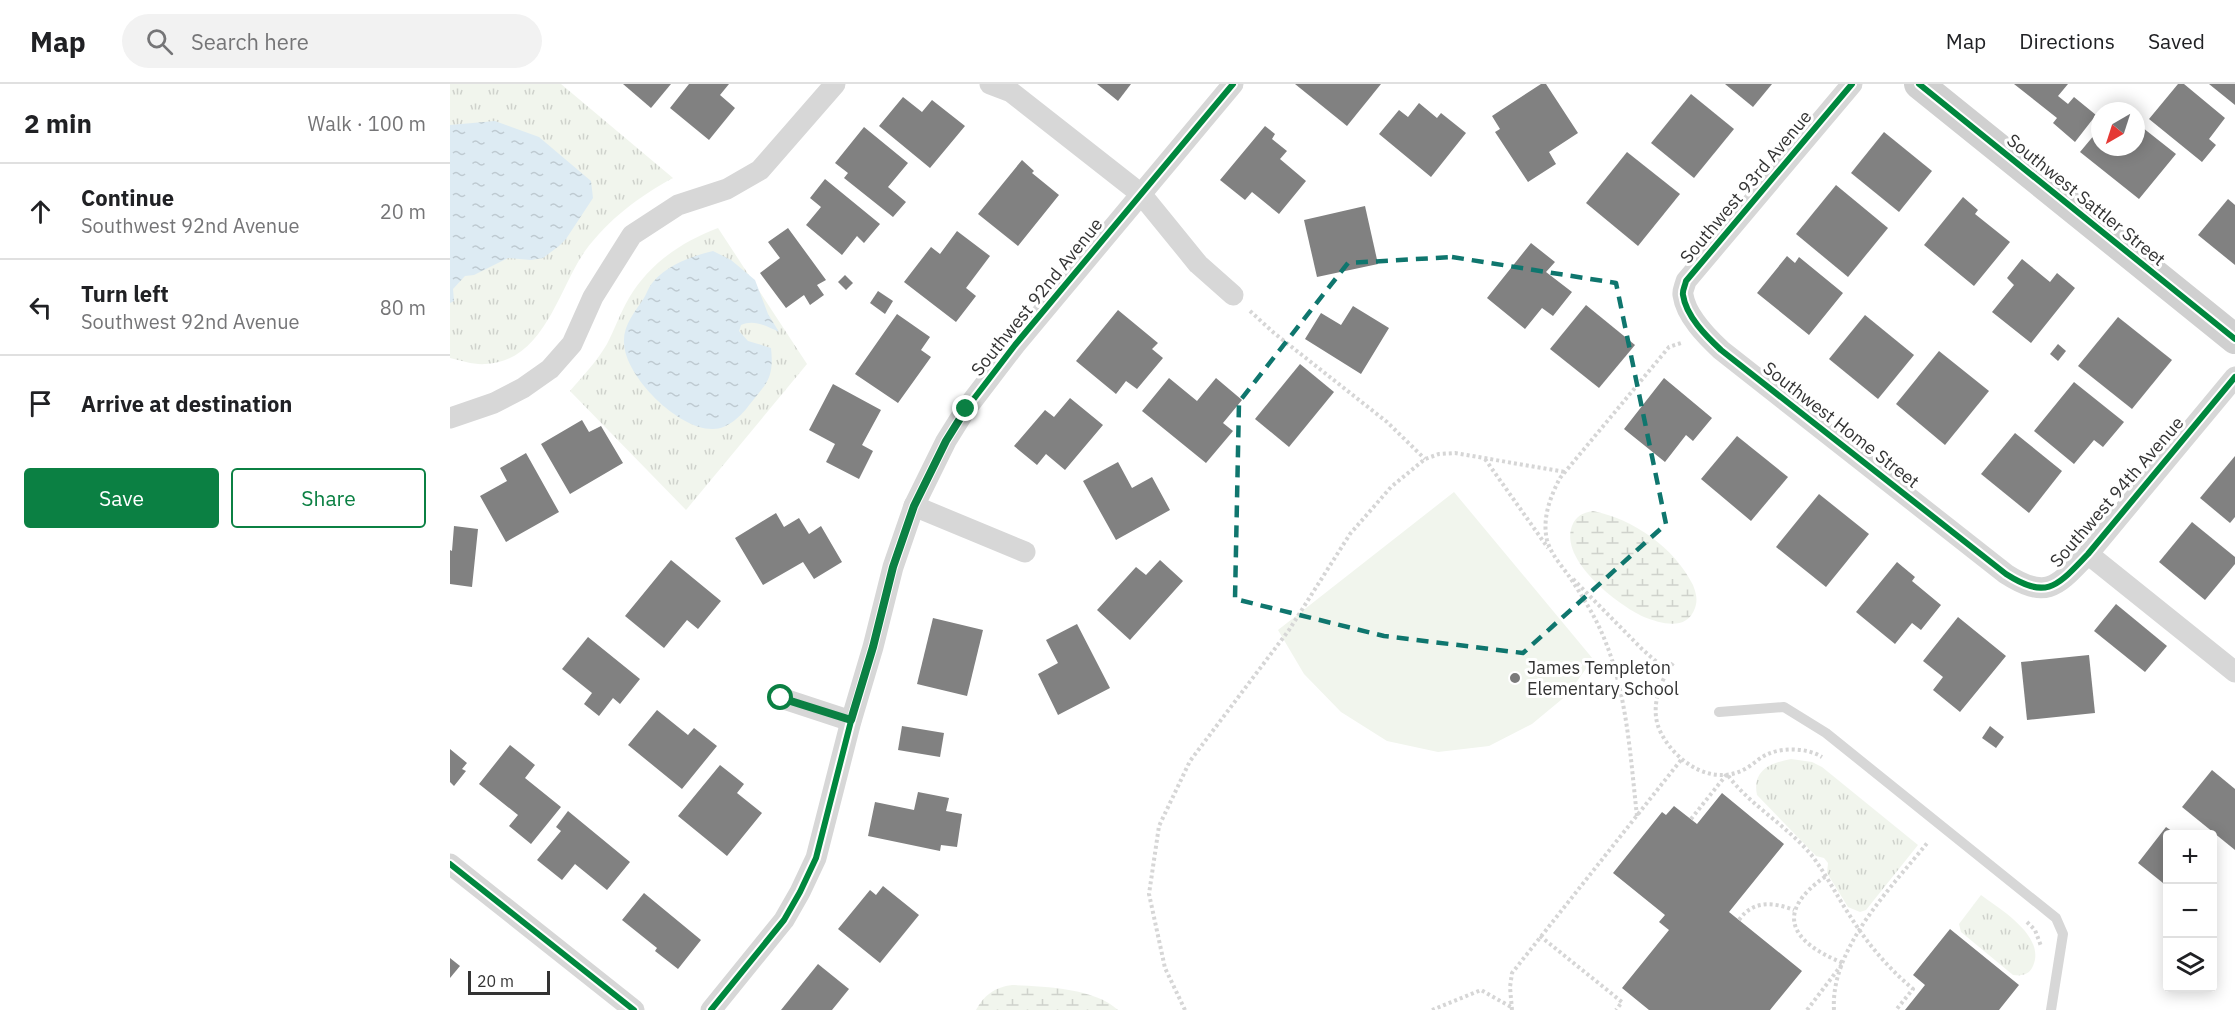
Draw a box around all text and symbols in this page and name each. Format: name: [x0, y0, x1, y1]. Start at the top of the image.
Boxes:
search box: [122, 14, 542, 68]
text: Map: [30, 23, 86, 60]
icon: search: [143, 25, 176, 58]
text: Search here: [191, 27, 309, 56]
text: Map: [1946, 27, 1986, 55]
text: Directions: [2019, 27, 2115, 55]
text: Saved: [2148, 27, 2205, 55]
north arrow: [2091, 102, 2145, 156]
street label: Southwest 93rd Avenue: [1675, 105, 1817, 268]
text: 2 min: [24, 106, 92, 140]
text: Walk · 100 m: [308, 110, 426, 137]
street label: Southwest Sattler Street: [2002, 128, 2170, 271]
text: Continue: [81, 183, 174, 212]
icon: ahead: [24, 195, 57, 228]
text: 20 m: [380, 198, 426, 225]
text: Southwest 92nd Avenue: [81, 212, 300, 239]
street label: Southwest 92nd Avenue: [966, 213, 1107, 380]
text: Turn left: [81, 279, 169, 308]
icon: left: [24, 291, 57, 324]
text: 80 m: [380, 294, 426, 321]
text: Southwest 92nd Avenue: [81, 308, 300, 335]
street label: Southwest Home Street: [1759, 356, 1924, 493]
icon: arrive: [24, 387, 57, 420]
text: Arrive at destination: [81, 389, 292, 418]
route end: [952, 395, 978, 421]
street label: Southwest 94th Avenue: [2045, 411, 2189, 572]
button: Save: [24, 468, 219, 528]
button: Share: [231, 468, 426, 528]
place label: James Templeton Elementary School: [1527, 656, 1679, 700]
marker: James Templeton Elementary School: [1508, 671, 1522, 685]
route start: [767, 684, 793, 710]
map controls: [2163, 830, 2217, 992]
button: +: [2163, 830, 2217, 884]
button: −: [2163, 884, 2217, 938]
button: layers: [2163, 938, 2217, 992]
scale bar: [468, 968, 550, 996]
text: 20 m: [477, 971, 514, 991]

